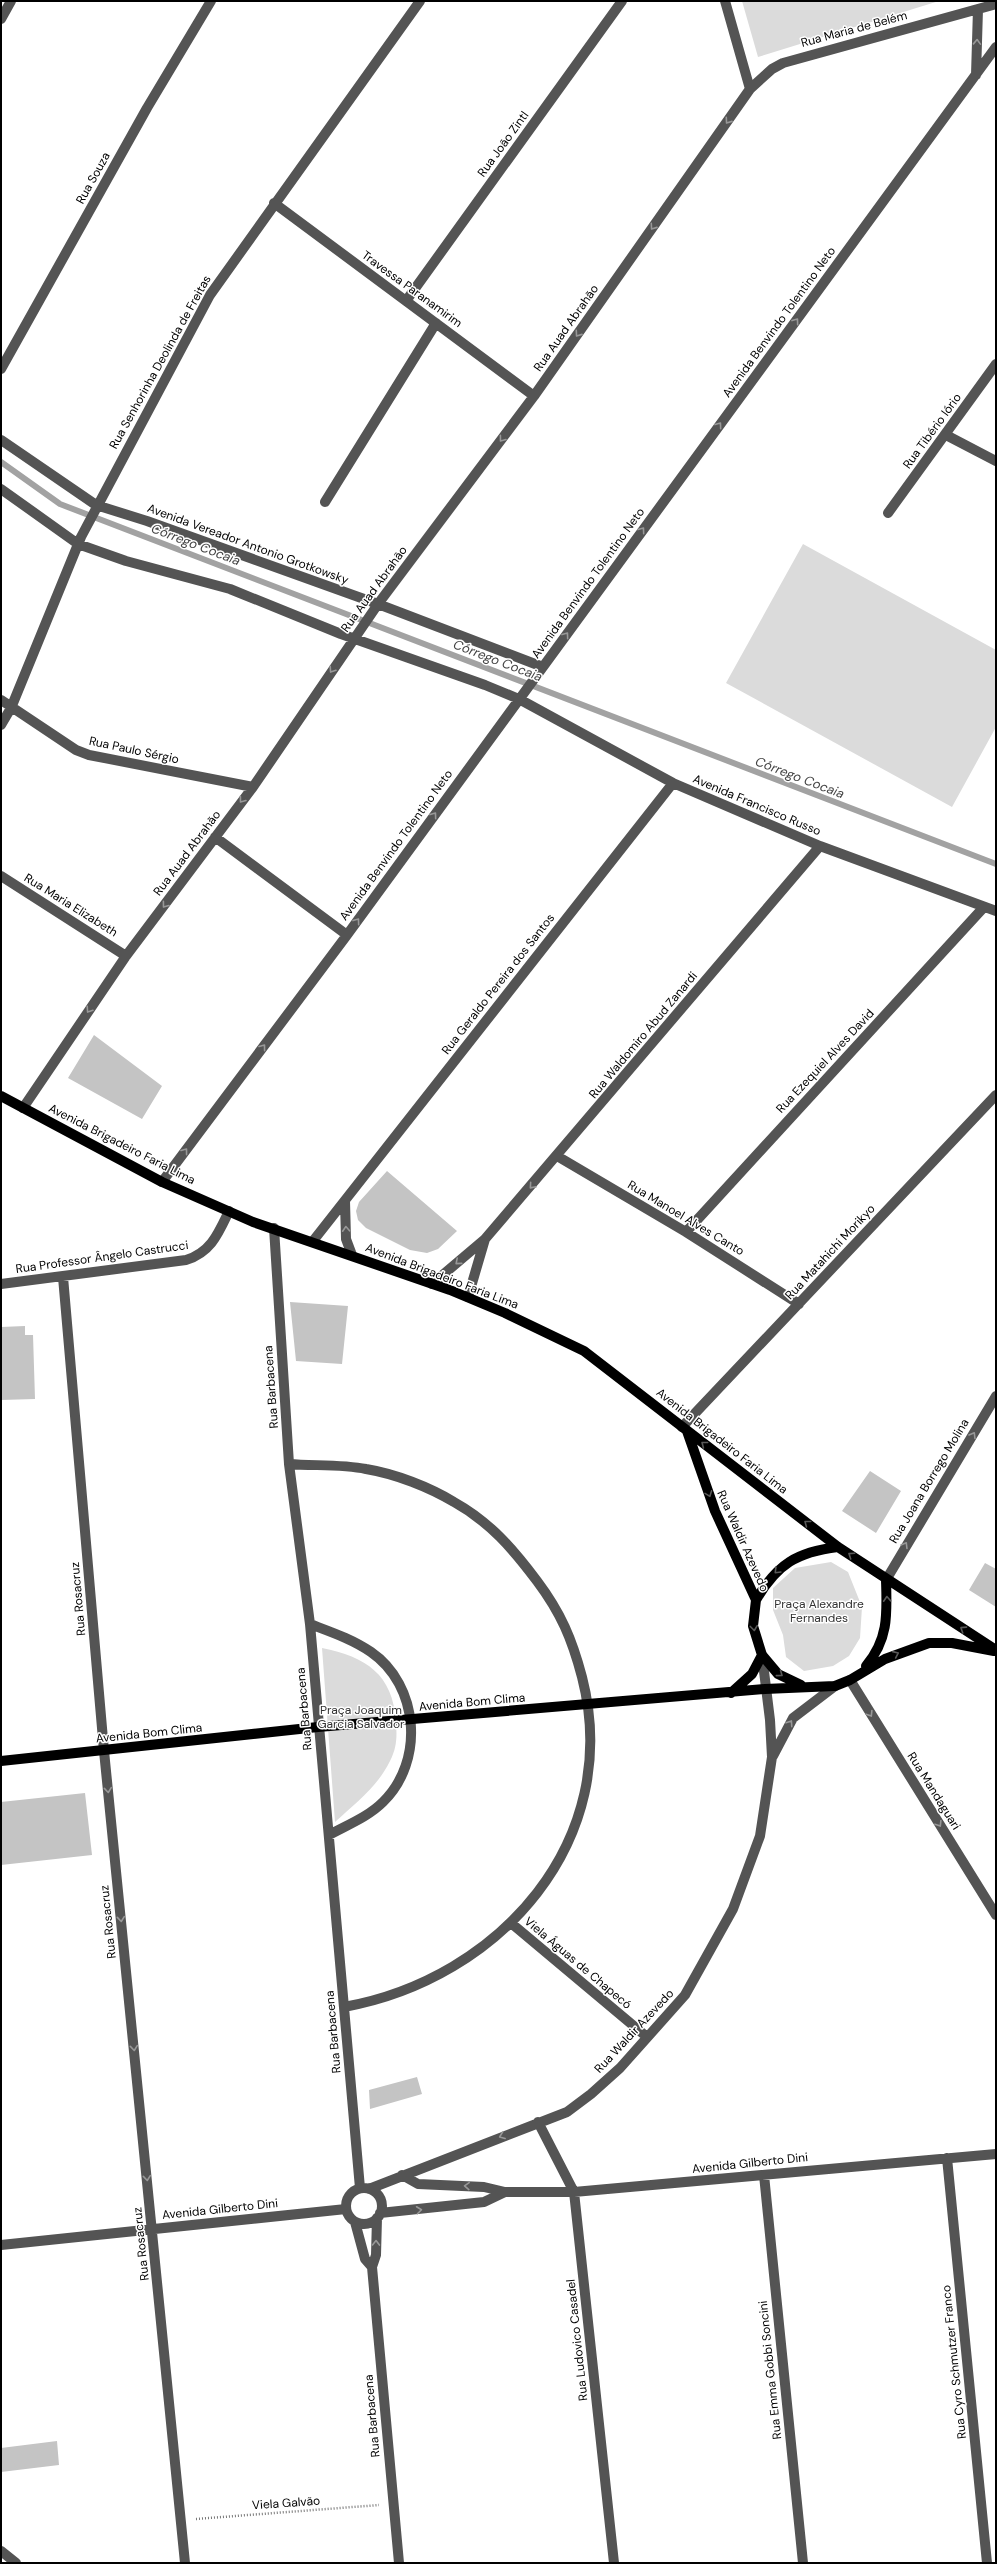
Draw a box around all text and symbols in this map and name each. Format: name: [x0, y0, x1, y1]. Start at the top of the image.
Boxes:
street label: Rua Maria de Belém: [799, 7, 909, 51]
one-way arrow: [973, 39, 981, 45]
street label: Rua João Zintl: [474, 108, 532, 180]
one-way arrow: [725, 117, 733, 124]
street label: Rua Souza: [72, 149, 114, 207]
one-way arrow: [651, 223, 658, 230]
street label: Avenida Benvindo Tolentino Neto: [719, 244, 839, 400]
street label: Travessa Paranamirim: [359, 247, 465, 331]
street label: Rua Senhorinha Deolinda de Freitas: [105, 272, 215, 452]
street label: Rua Auad Abrahão: [530, 281, 602, 375]
one-way arrow: [791, 318, 798, 325]
one-way arrow: [576, 329, 583, 336]
street label: Rua Tibério Iório: [899, 390, 965, 472]
one-way arrow: [714, 423, 721, 430]
one-way arrow: [499, 434, 506, 441]
street label: Avenida Vereador Antonio Grotkowsky: [145, 500, 351, 588]
street label: Avenida Benvindo Tolentino Neto: [528, 505, 648, 661]
water label: Córrego Cocaia: [149, 520, 243, 569]
one-way arrow: [637, 528, 644, 535]
street label: Rua Auad Abrahão: [337, 543, 411, 635]
one-way arrow: [561, 633, 568, 640]
water label: Córrego Cocaia: [451, 636, 545, 685]
one-way arrow: [330, 666, 337, 673]
street label: Rua Paulo Sérgio: [88, 733, 180, 767]
water label: Córrego Cocaia: [753, 753, 847, 802]
street label: Avenida Benvindo Tolentino Neto: [336, 767, 456, 923]
street label: Avenida Francisco Russo: [691, 771, 823, 839]
one-way arrow: [240, 796, 247, 803]
street label: Rua Auad Abrahão: [150, 807, 224, 899]
one-way arrow: [429, 813, 436, 820]
street label: Rua Maria Elizabeth: [21, 870, 121, 940]
one-way arrow: [162, 900, 169, 907]
street label: Rua Geraldo Pereira dos Santos: [438, 910, 558, 1058]
one-way arrow: [352, 918, 359, 925]
street label: Rua Waldomiro Abud Zanardi: [585, 968, 701, 1102]
one-way arrow: [87, 1006, 94, 1013]
street label: Rua Ezequiel Alves David: [773, 1006, 877, 1116]
one-way arrow: [258, 1045, 265, 1052]
street label: Avenida Brigadeiro Faria Lima: [46, 1100, 198, 1188]
one-way arrow: [180, 1149, 187, 1156]
street label: Rua Manoel Alves Canto: [625, 1177, 747, 1259]
one-way arrow: [529, 1181, 536, 1188]
street label: Rua Matahichi Morikyo: [782, 1201, 878, 1303]
one-way arrow: [342, 1226, 350, 1232]
street label: Rua Professor Ângelo Castrucci: [15, 1237, 189, 1277]
street label: Avenida Brigadeiro Faria Lima: [363, 1239, 521, 1313]
one-way arrow: [456, 1257, 463, 1264]
street label: Rua Barbacena: [260, 1345, 282, 1429]
street label: Avenida Brigadeiro Faria Lima: [653, 1385, 791, 1497]
street label: Rua Joana Borrego Molina: [885, 1416, 973, 1546]
one-way arrow: [968, 1432, 975, 1439]
one-way arrow: [701, 1441, 708, 1448]
street label: Rua Waldir Azevedo: [713, 1488, 773, 1594]
one-way arrow: [704, 1491, 712, 1498]
one-way arrow: [804, 1520, 811, 1528]
one-way arrow: [900, 1543, 907, 1550]
one-way arrow: [848, 1553, 855, 1560]
street label: Rua Rosacruz: [67, 1562, 89, 1636]
one-way arrow: [774, 1566, 782, 1574]
park label: Praça Alexandre Fernandes: [774, 1596, 864, 1626]
one-way arrow: [883, 1596, 891, 1602]
one-way arrow: [749, 1625, 758, 1631]
one-way arrow: [960, 1626, 967, 1634]
one-way arrow: [891, 1651, 899, 1659]
street label: Rua Barbacena: [292, 1667, 316, 1751]
one-way arrow: [776, 1669, 783, 1677]
street label: Avenida Bom Clima: [418, 1689, 526, 1715]
park label: Praça Joaquim Garcia Salvador: [317, 1702, 405, 1732]
one-way arrow: [866, 1709, 873, 1716]
street label: Avenida Bom Clima: [95, 1719, 203, 1747]
one-way arrow: [785, 1720, 793, 1727]
street label: Rua Mandaguari: [904, 1749, 964, 1833]
one-way arrow: [103, 1787, 112, 1793]
one-way arrow: [934, 1820, 942, 1827]
street label: Rua Rosacruz: [96, 1884, 120, 1960]
street label: Viela Águas de Chapecó: [521, 1913, 635, 2013]
one-way arrow: [116, 1916, 125, 1922]
street label: Rua Waldir Azevedo: [591, 1985, 677, 2077]
street label: Rua Barbacena: [321, 1990, 345, 2074]
one-way arrow: [129, 2045, 138, 2051]
one-way arrow: [499, 2132, 506, 2140]
street label: Avenida Gilberto Dini: [691, 2149, 809, 2177]
one-way arrow: [143, 2175, 152, 2181]
one-way arrow: [464, 2182, 470, 2191]
street label: Avenida Gilberto Dini: [161, 2195, 279, 2223]
one-way arrow: [416, 2205, 422, 2214]
street label: Rua Rosacruz: [129, 2206, 153, 2282]
one-way arrow: [372, 2240, 380, 2246]
street label: Rua Ludovico Casadel: [563, 2278, 591, 2402]
street label: Rua Cyro Schmutzer Franco: [938, 2284, 970, 2440]
street label: Rua Emma Gobbi Soncini: [755, 2300, 785, 2440]
street label: Rua Barbacena: [360, 2374, 384, 2458]
street label: Viela Galvão: [251, 2493, 321, 2513]

